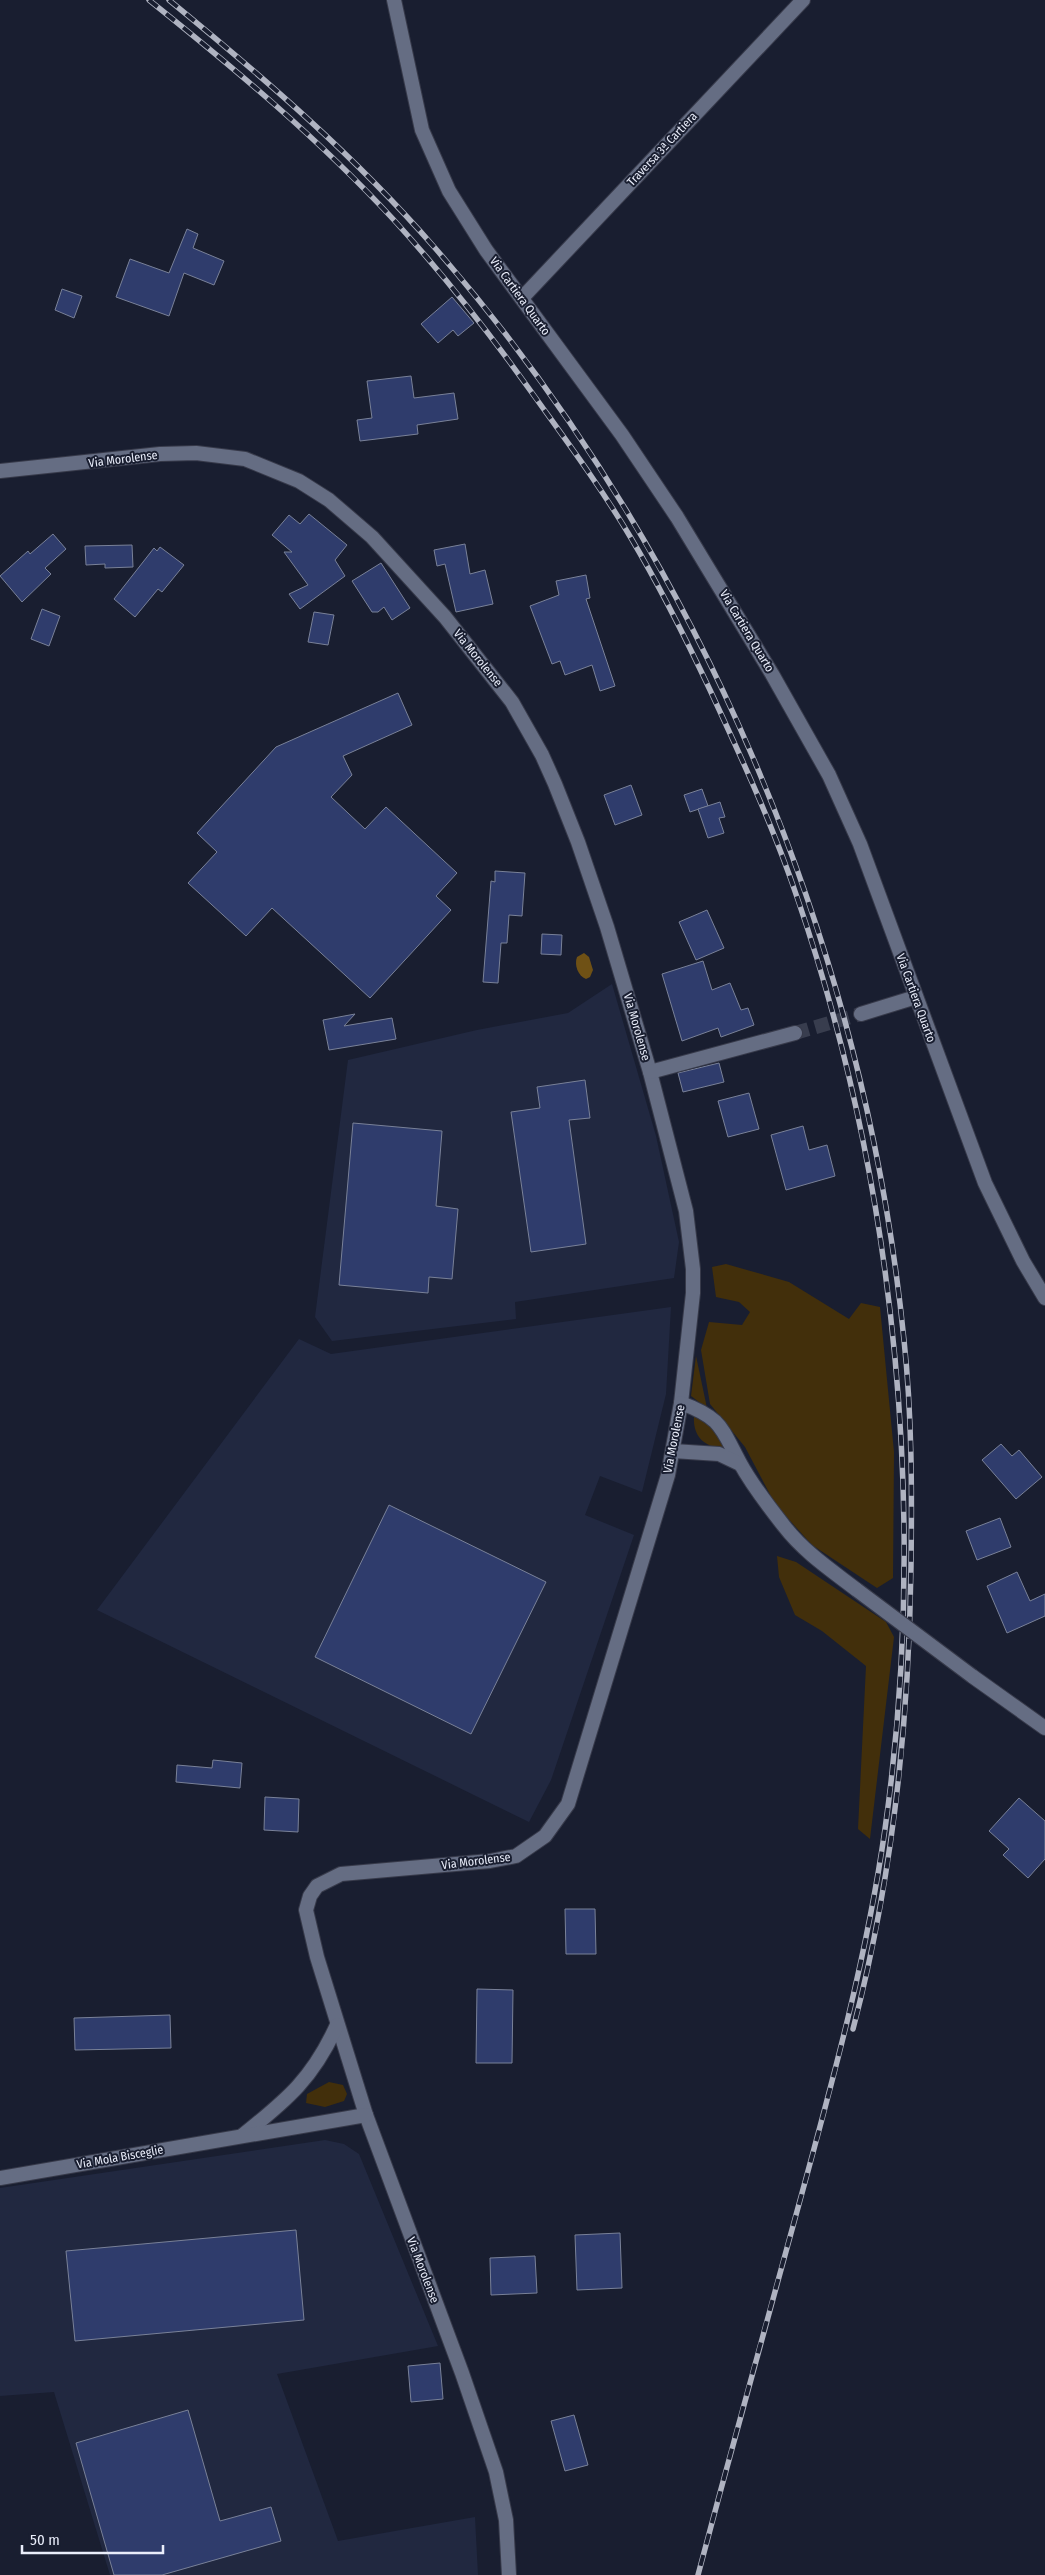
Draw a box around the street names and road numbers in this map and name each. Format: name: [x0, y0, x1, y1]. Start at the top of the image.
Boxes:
street label: Traversa 3ª Cartiera: [624, 109, 700, 189]
street label: Via Cartiera Quarto: [487, 254, 553, 338]
street label: Via Morolense: [88, 448, 158, 470]
street label: Via Cartiera Quarto: [717, 587, 777, 675]
street label: Via Morolense: [451, 627, 505, 689]
street label: Via Cartiera Quarto: [893, 952, 939, 1044]
street label: Via Morolense: [621, 992, 653, 1062]
street label: Via Morolense: [661, 1404, 687, 1474]
street label: Via Morolense: [441, 1850, 511, 1872]
street label: Via Mola Bisceglie: [76, 2142, 165, 2172]
street label: Via Morolense: [404, 2235, 442, 2305]

